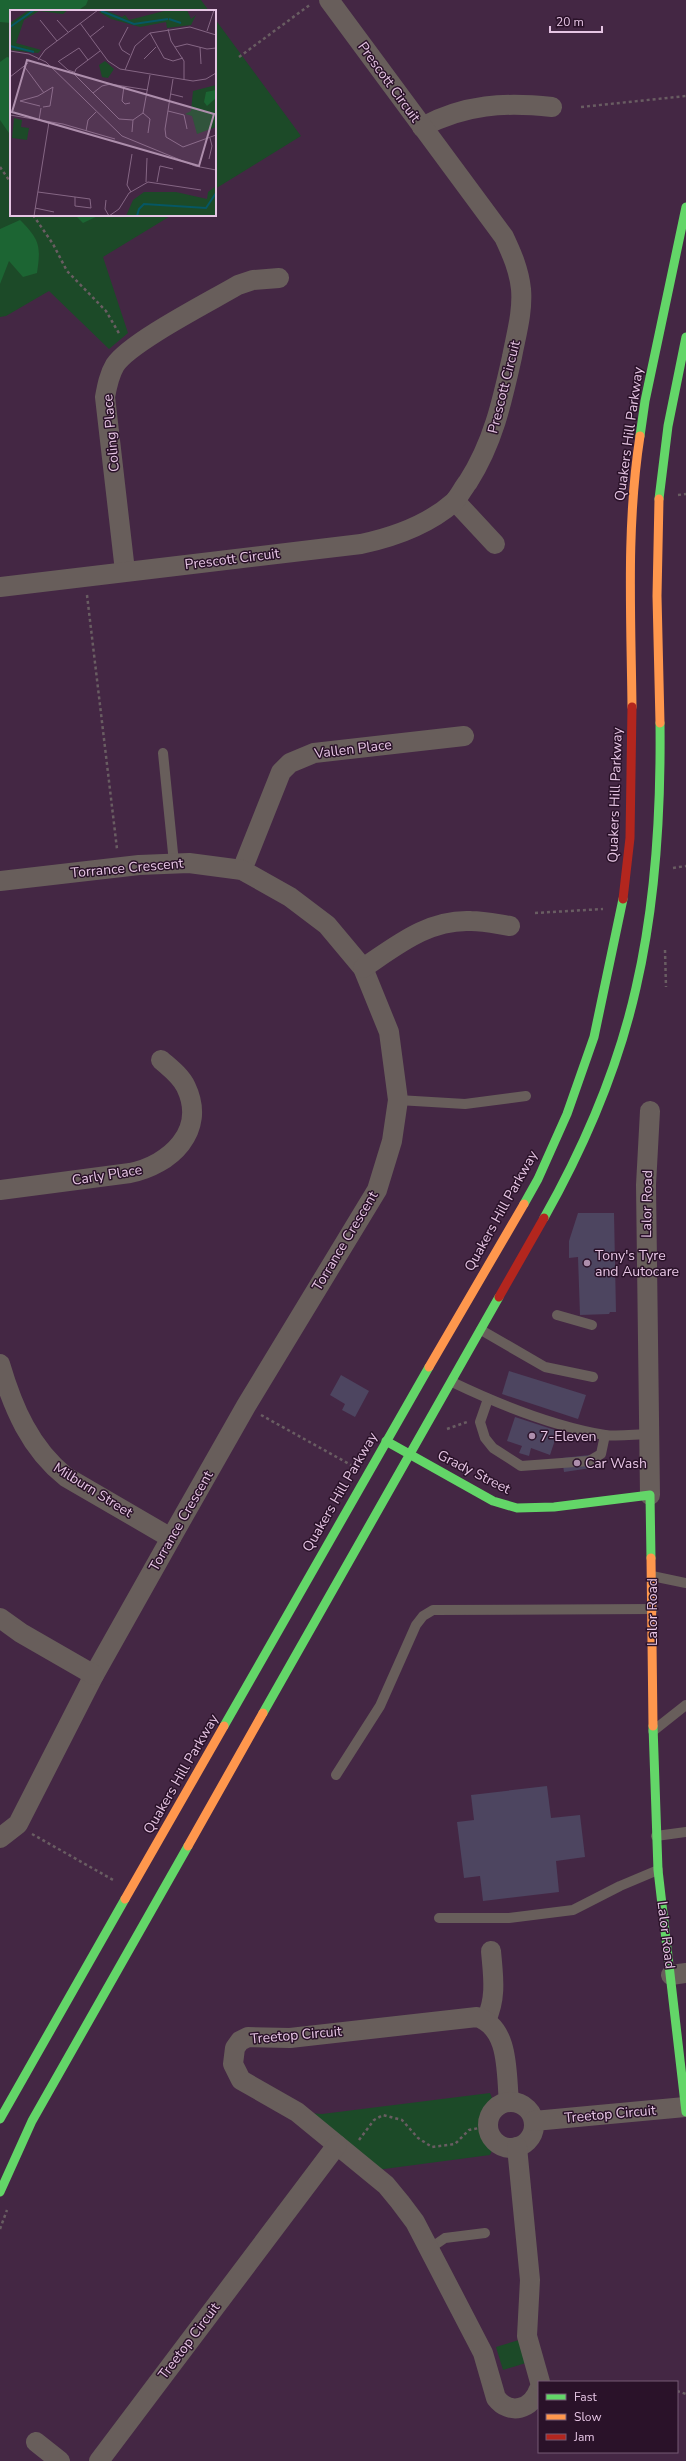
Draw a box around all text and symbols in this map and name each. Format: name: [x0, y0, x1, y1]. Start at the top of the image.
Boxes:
scale bar: [550, 8, 602, 34]
inset map: [10, 10, 216, 216]
text: 20 m: [556, 14, 584, 30]
street label: Prescott Circuit: [353, 38, 425, 126]
street label: Prescott Circuit: [483, 338, 525, 435]
street label: Quakers Hill Parkway: [610, 365, 648, 502]
street label: Coling Place: [98, 393, 124, 473]
street label: Prescott Circuit: [184, 544, 280, 574]
street label: Quakers Hill Parkway: [603, 726, 627, 863]
street label: Vallen Place: [312, 735, 393, 763]
street label: Torrance Crescent: [70, 854, 184, 882]
street label: Quakers Hill Parkway: [460, 1147, 542, 1275]
street label: Carly Place: [71, 1160, 143, 1190]
street label: Lalor Road: [637, 1170, 657, 1238]
street label: Torrance Crescent: [308, 1188, 382, 1294]
place label: Tony's Tyre and Autocare: [595, 1246, 679, 1281]
marker: Tony's Tyre and Autocare: [582, 1258, 592, 1268]
place label: 7-Eleven: [540, 1427, 596, 1446]
street label: Quakers Hill Parkway: [298, 1428, 382, 1555]
marker: 7-Eleven: [527, 1431, 537, 1441]
street label: Grady Street: [434, 1445, 514, 1499]
place label: Car Wash: [585, 1454, 647, 1473]
street label: Milburn Street: [50, 1458, 136, 1522]
marker: Car Wash: [572, 1458, 582, 1468]
street label: Torrance Crescent: [145, 1467, 218, 1575]
street label: Lalor Road: [643, 1578, 662, 1646]
street label: Quakers Hill Parkway: [139, 1710, 223, 1837]
street label: Lalor Road: [652, 1900, 680, 1970]
street label: Treetop Circuit: [250, 2022, 343, 2048]
street label: Treetop Circuit: [564, 2101, 657, 2127]
street label: Treetop Circuit: [154, 2299, 224, 2383]
legend: [538, 2381, 678, 2453]
text: Fast: [574, 2389, 597, 2405]
text: Slow: [574, 2409, 602, 2425]
text: Jam: [573, 2429, 595, 2445]

